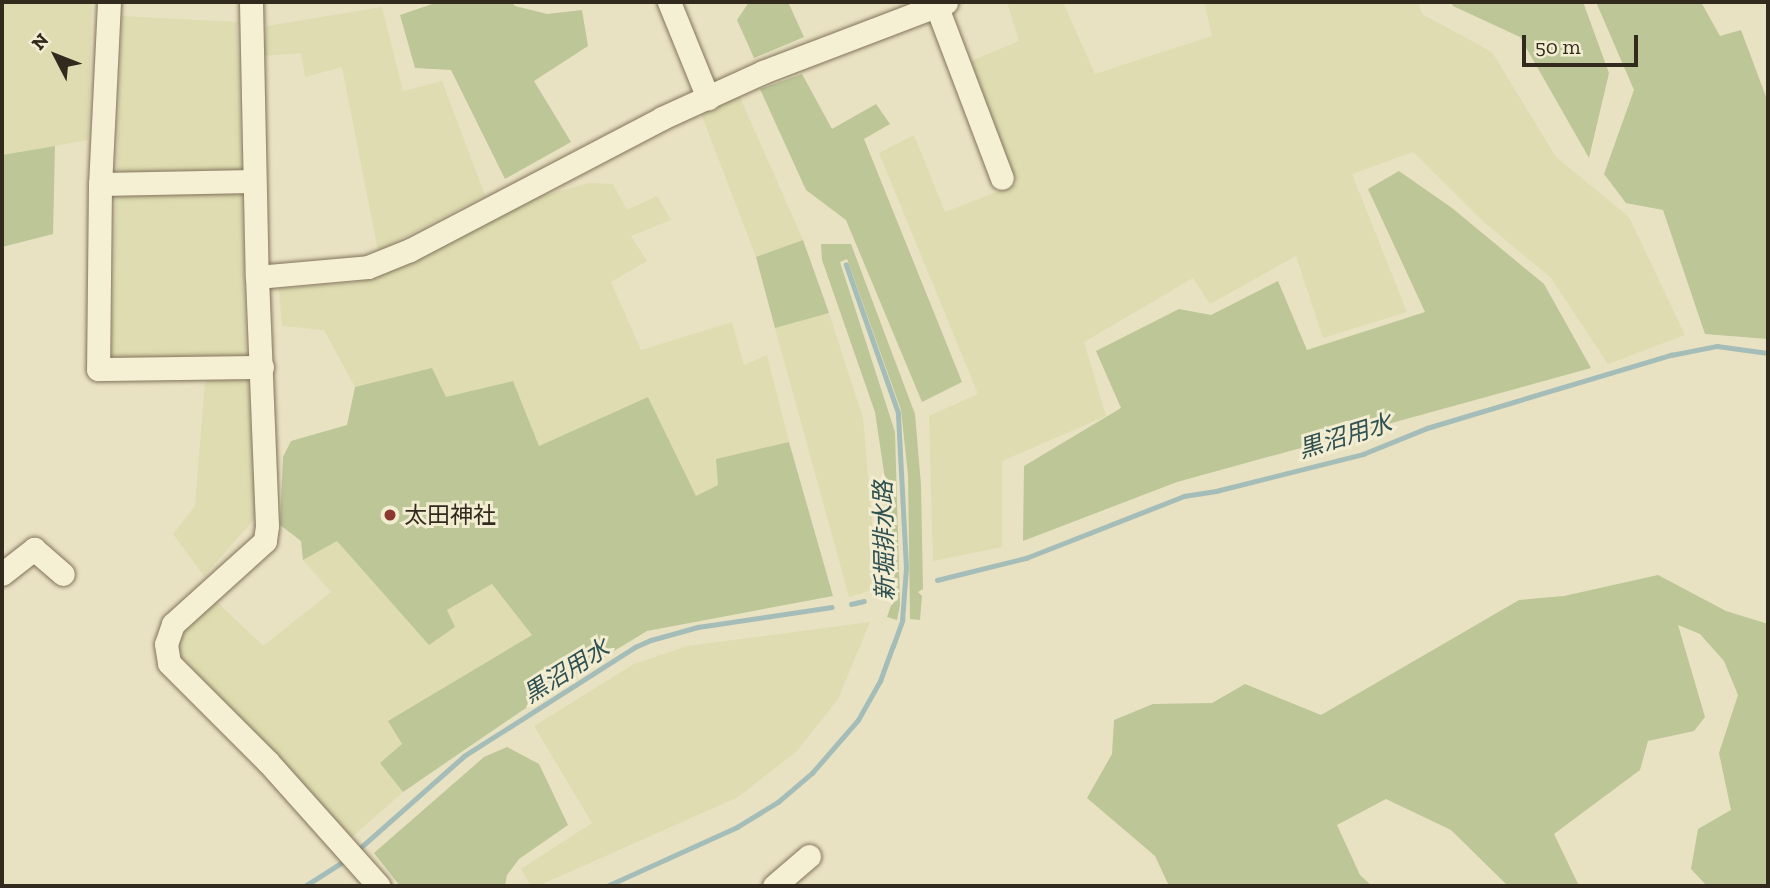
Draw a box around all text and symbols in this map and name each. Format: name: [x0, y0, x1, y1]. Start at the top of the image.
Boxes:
north arrow: [21, 21, 91, 91]
scale bar: [1525, 21, 1640, 65]
text: N: [27, 29, 53, 55]
text: 50 m: [1535, 34, 1581, 59]
water label: 黒沼用水: [1295, 408, 1395, 464]
water label: 新堀排水路: [869, 481, 899, 601]
place label: 太田神社: [404, 501, 496, 529]
marker: 太田神社: [382, 507, 398, 523]
water label: 黒沼用水: [518, 633, 614, 709]

